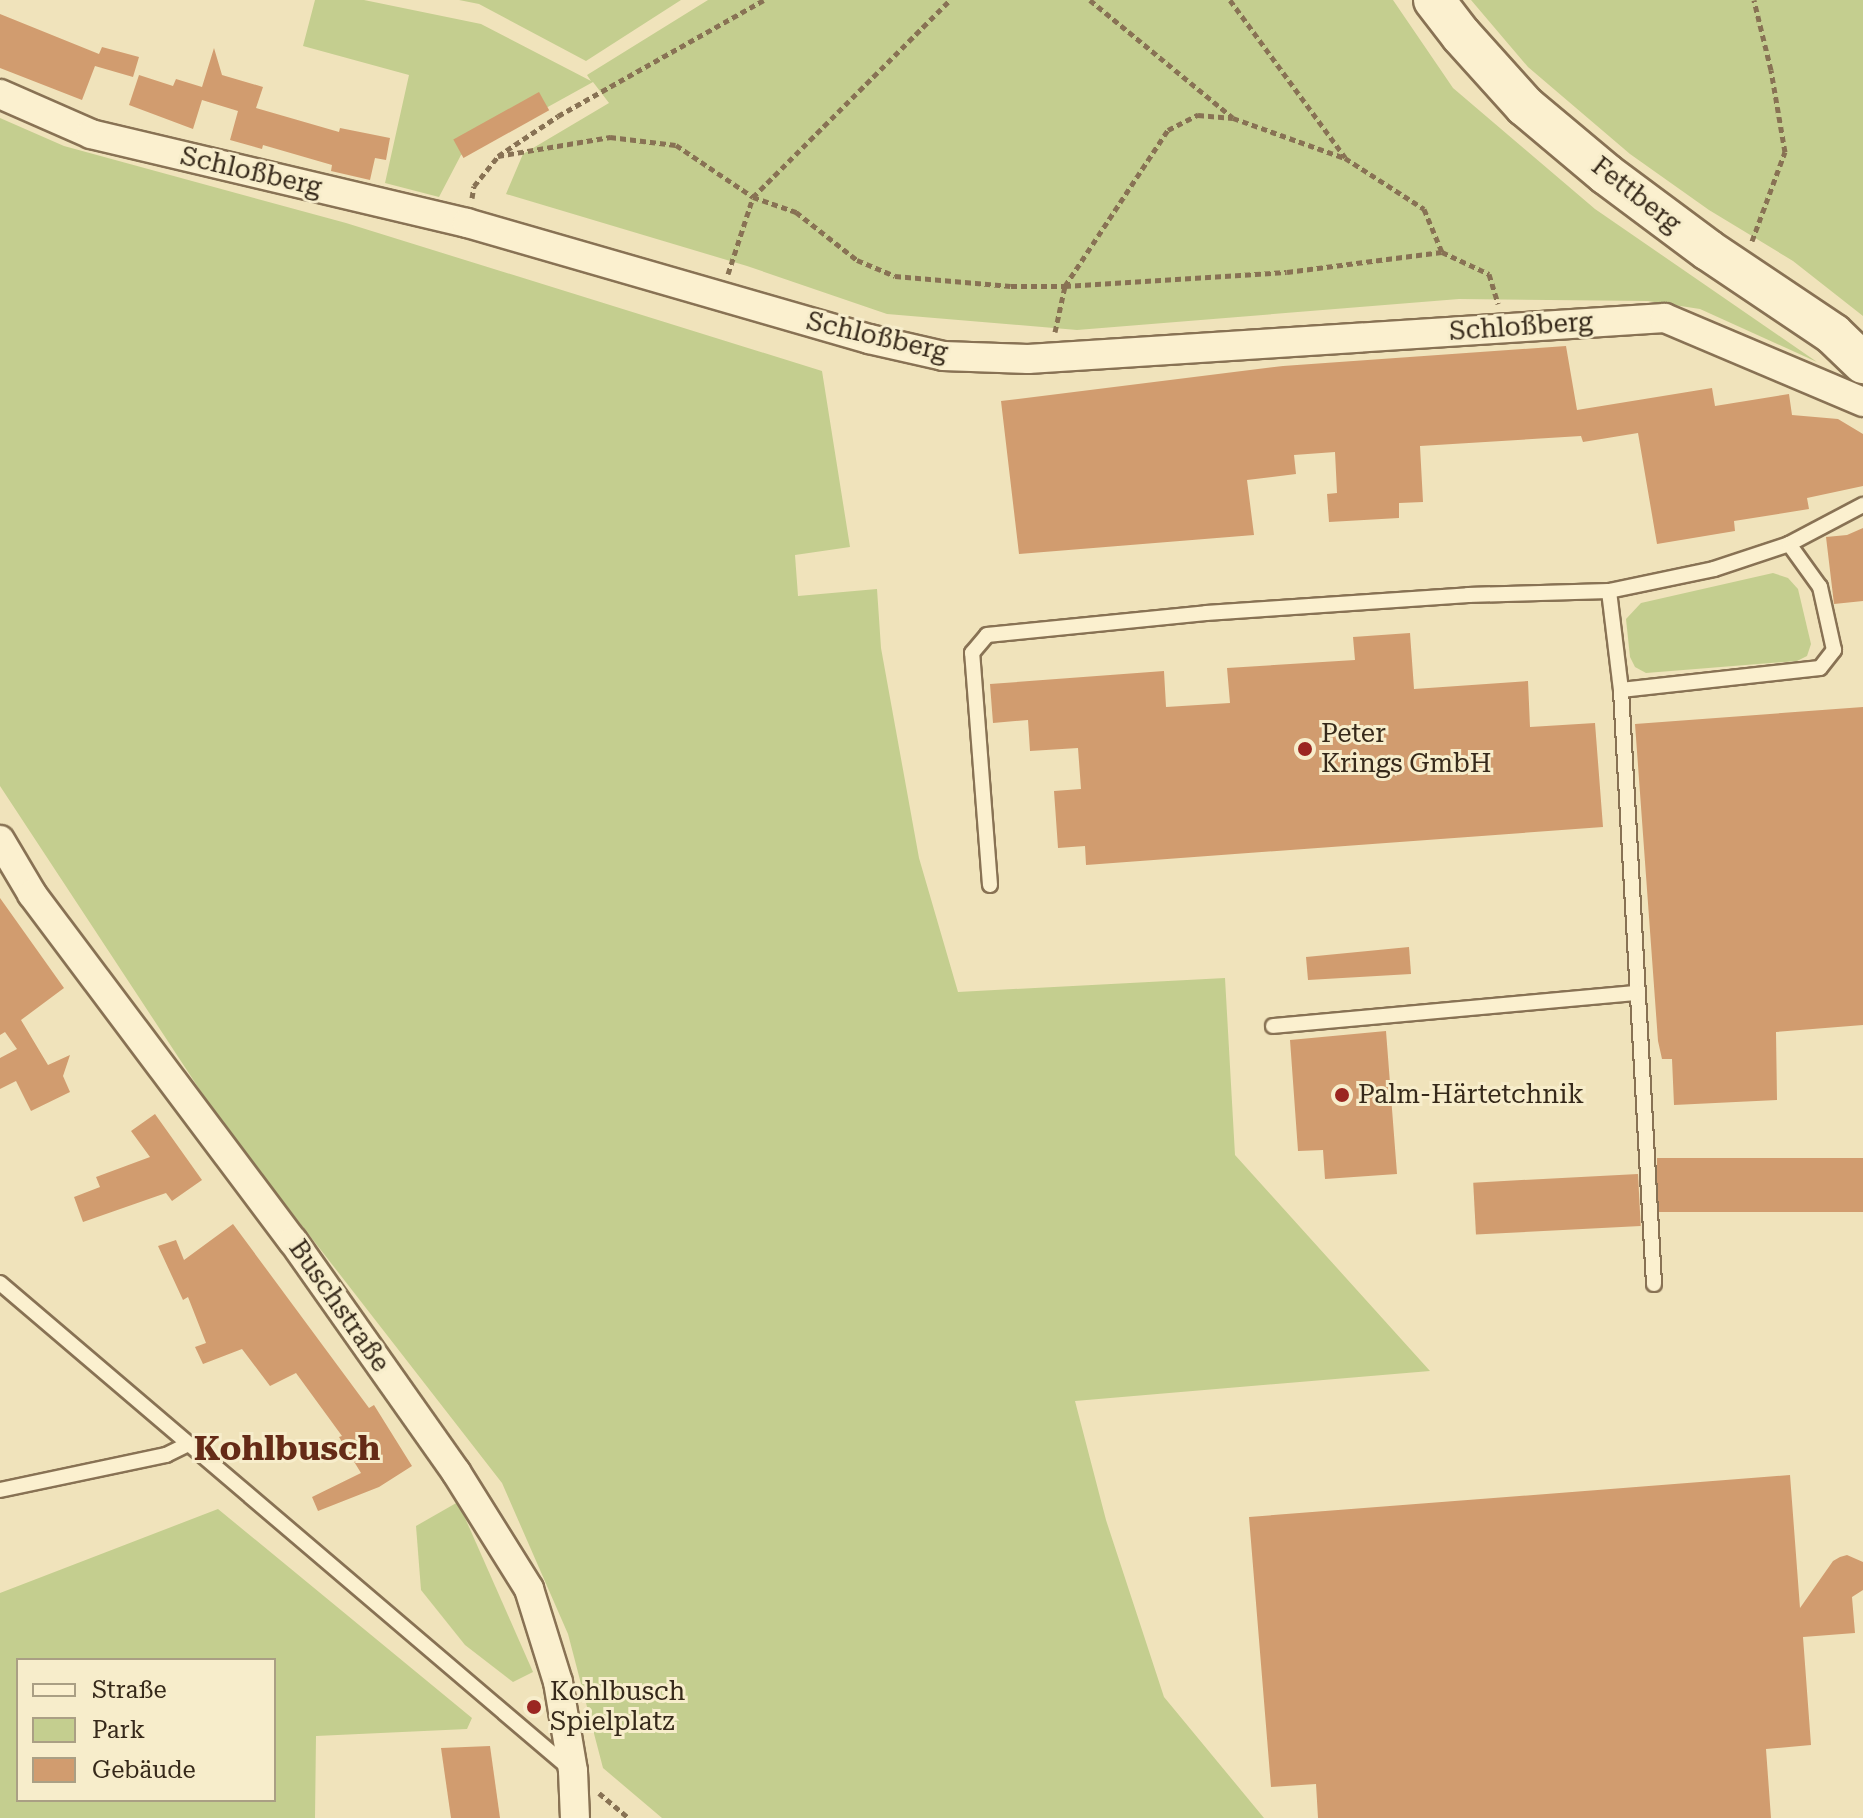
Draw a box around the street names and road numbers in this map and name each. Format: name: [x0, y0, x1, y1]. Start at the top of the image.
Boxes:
street label: Schloßberg: [177, 141, 325, 203]
street label: Fettberg: [1585, 151, 1687, 239]
street label: Schloßberg: [803, 306, 951, 368]
street label: Schloßberg: [1448, 306, 1594, 348]
street label: Buschstraße: [282, 1234, 396, 1378]

